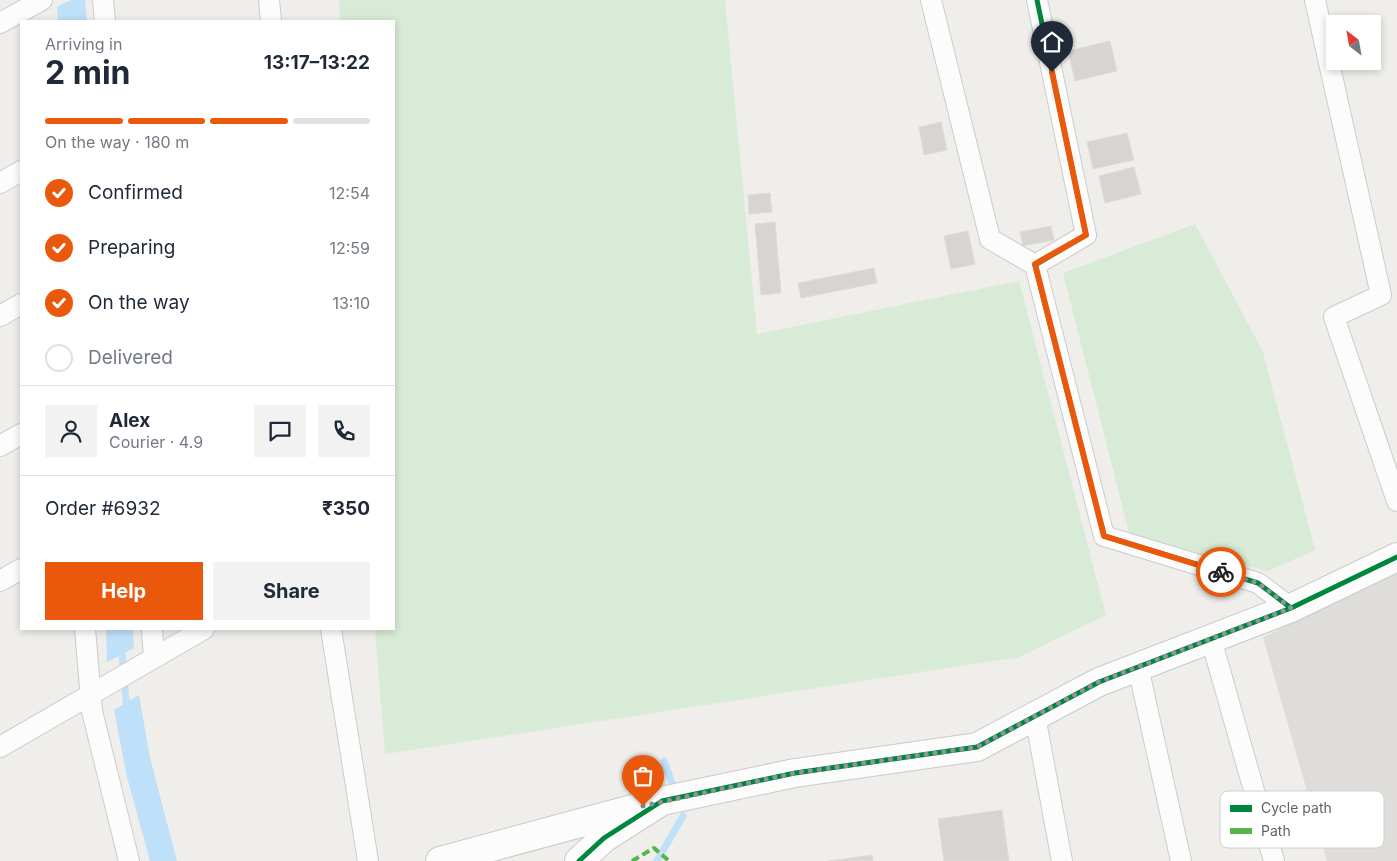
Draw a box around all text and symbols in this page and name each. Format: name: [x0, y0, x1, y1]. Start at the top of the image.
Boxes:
north arrow: [1326, 15, 1381, 70]
map controls: [1326, 15, 1381, 70]
pin: [1031, 21, 1073, 72]
icon: home: [1038, 28, 1066, 56]
text: Arriving in: [45, 34, 122, 54]
text: 13:17–13:22: [264, 51, 370, 74]
text: 2 min: [45, 53, 131, 92]
text: On the way · 180 m: [45, 132, 189, 152]
icon: check: [45, 179, 73, 207]
text: Confirmed: [88, 181, 183, 204]
text: 12:54: [329, 183, 370, 203]
icon: check: [45, 234, 73, 262]
text: Preparing: [88, 236, 175, 259]
text: 12:59: [329, 238, 370, 258]
icon: check: [45, 289, 73, 317]
text: On the way: [88, 291, 190, 314]
text: 13:10: [332, 293, 370, 313]
text: Delivered: [88, 346, 173, 369]
button: person: [45, 405, 97, 457]
button: chat: [254, 405, 306, 457]
button: phone: [318, 405, 370, 457]
text: Alex: [109, 409, 150, 432]
text: Courier · 4.9: [109, 432, 203, 452]
text: Order #6932: [45, 497, 161, 520]
text: ₹350: [322, 497, 370, 520]
courier: [1196, 547, 1246, 597]
icon: bike: [1207, 558, 1235, 586]
button: Help: [45, 562, 203, 620]
button: Share: [213, 562, 370, 620]
pin: [622, 755, 664, 806]
icon: bag: [629, 762, 657, 790]
legend: [1220, 791, 1384, 848]
text: Cycle path: [1261, 799, 1332, 816]
text: Path: [1261, 822, 1291, 839]

